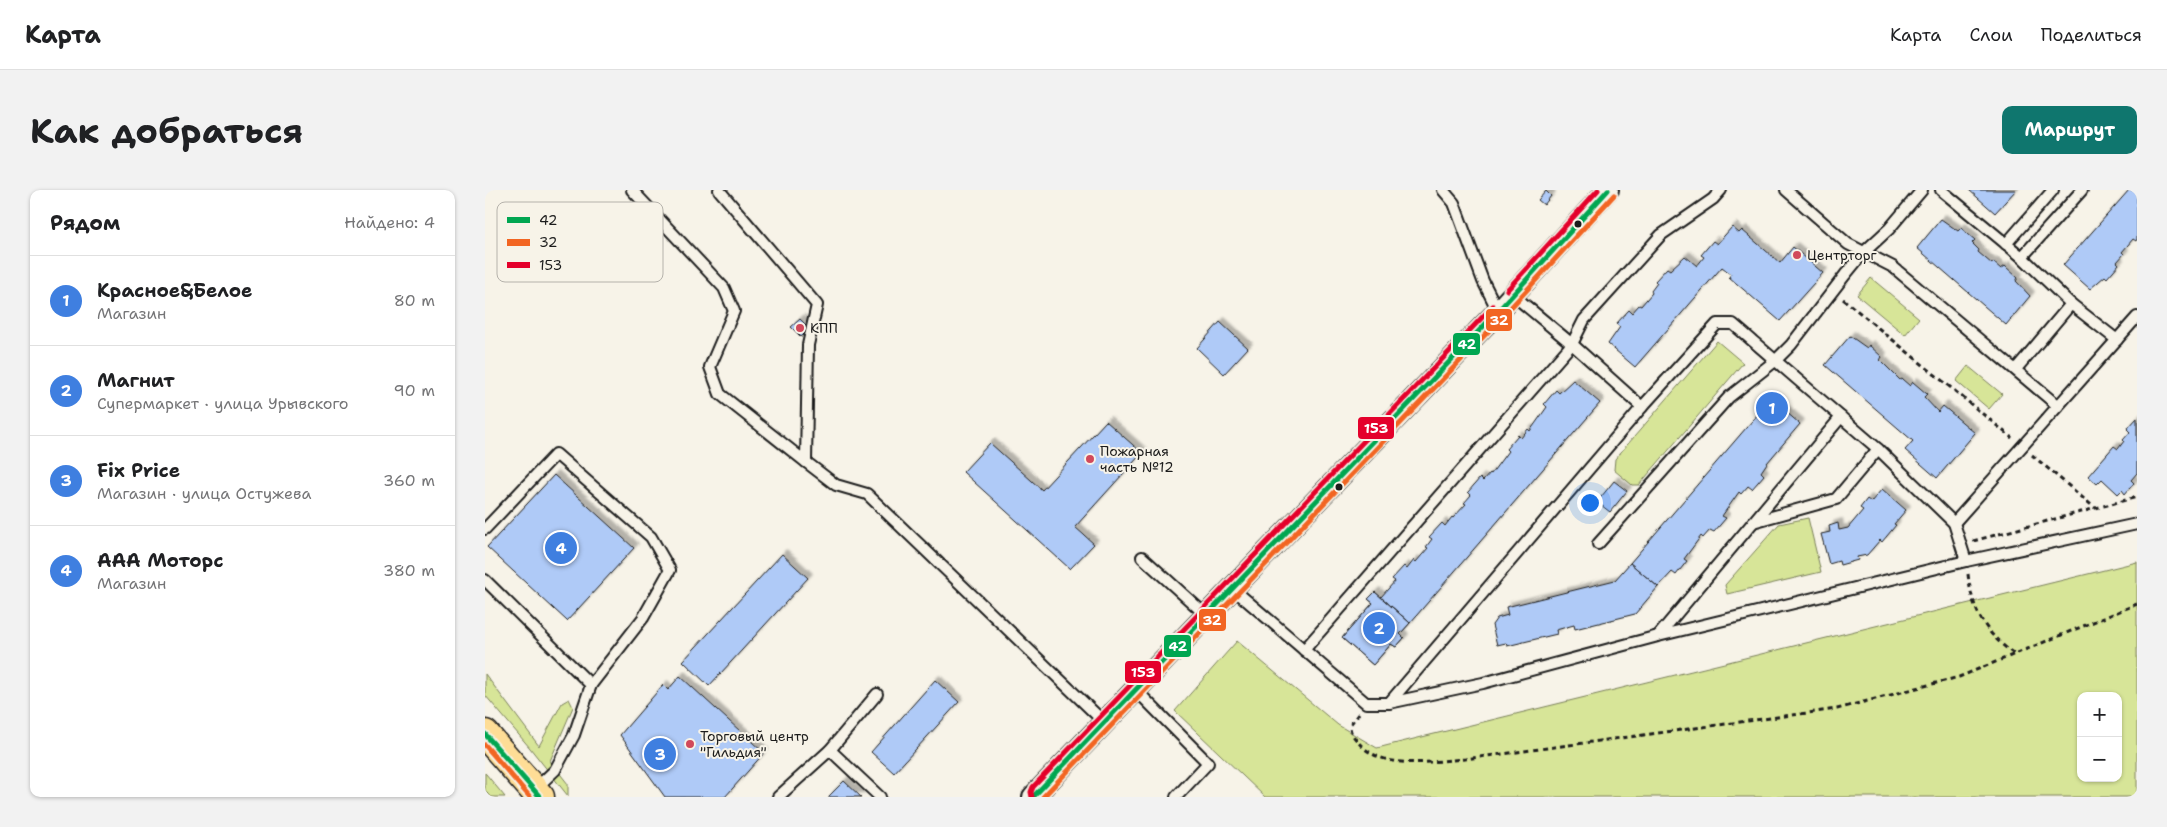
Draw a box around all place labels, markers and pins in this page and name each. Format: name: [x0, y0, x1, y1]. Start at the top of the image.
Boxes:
unlabelled marker: [1573, 219, 1583, 229]
place label: Центрторг: [1807, 246, 1878, 264]
marker: Центрторг: [1791, 249, 1803, 261]
place label: КПП: [810, 319, 838, 337]
marker: КПП: [794, 322, 806, 334]
pin: 1: [1756, 389, 1788, 427]
place label: Пожарная часть №12: [1100, 442, 1174, 476]
marker: Пожарная часть №12: [1084, 453, 1096, 465]
unlabelled marker: [1334, 482, 1344, 492]
pin: 4: [545, 529, 577, 567]
pin: 2: [1363, 609, 1395, 647]
place label: Торговый центр "Гильдия": [700, 727, 809, 761]
pin: 3: [644, 735, 676, 773]
marker: Торговый центр "Гильдия": [684, 738, 696, 750]

